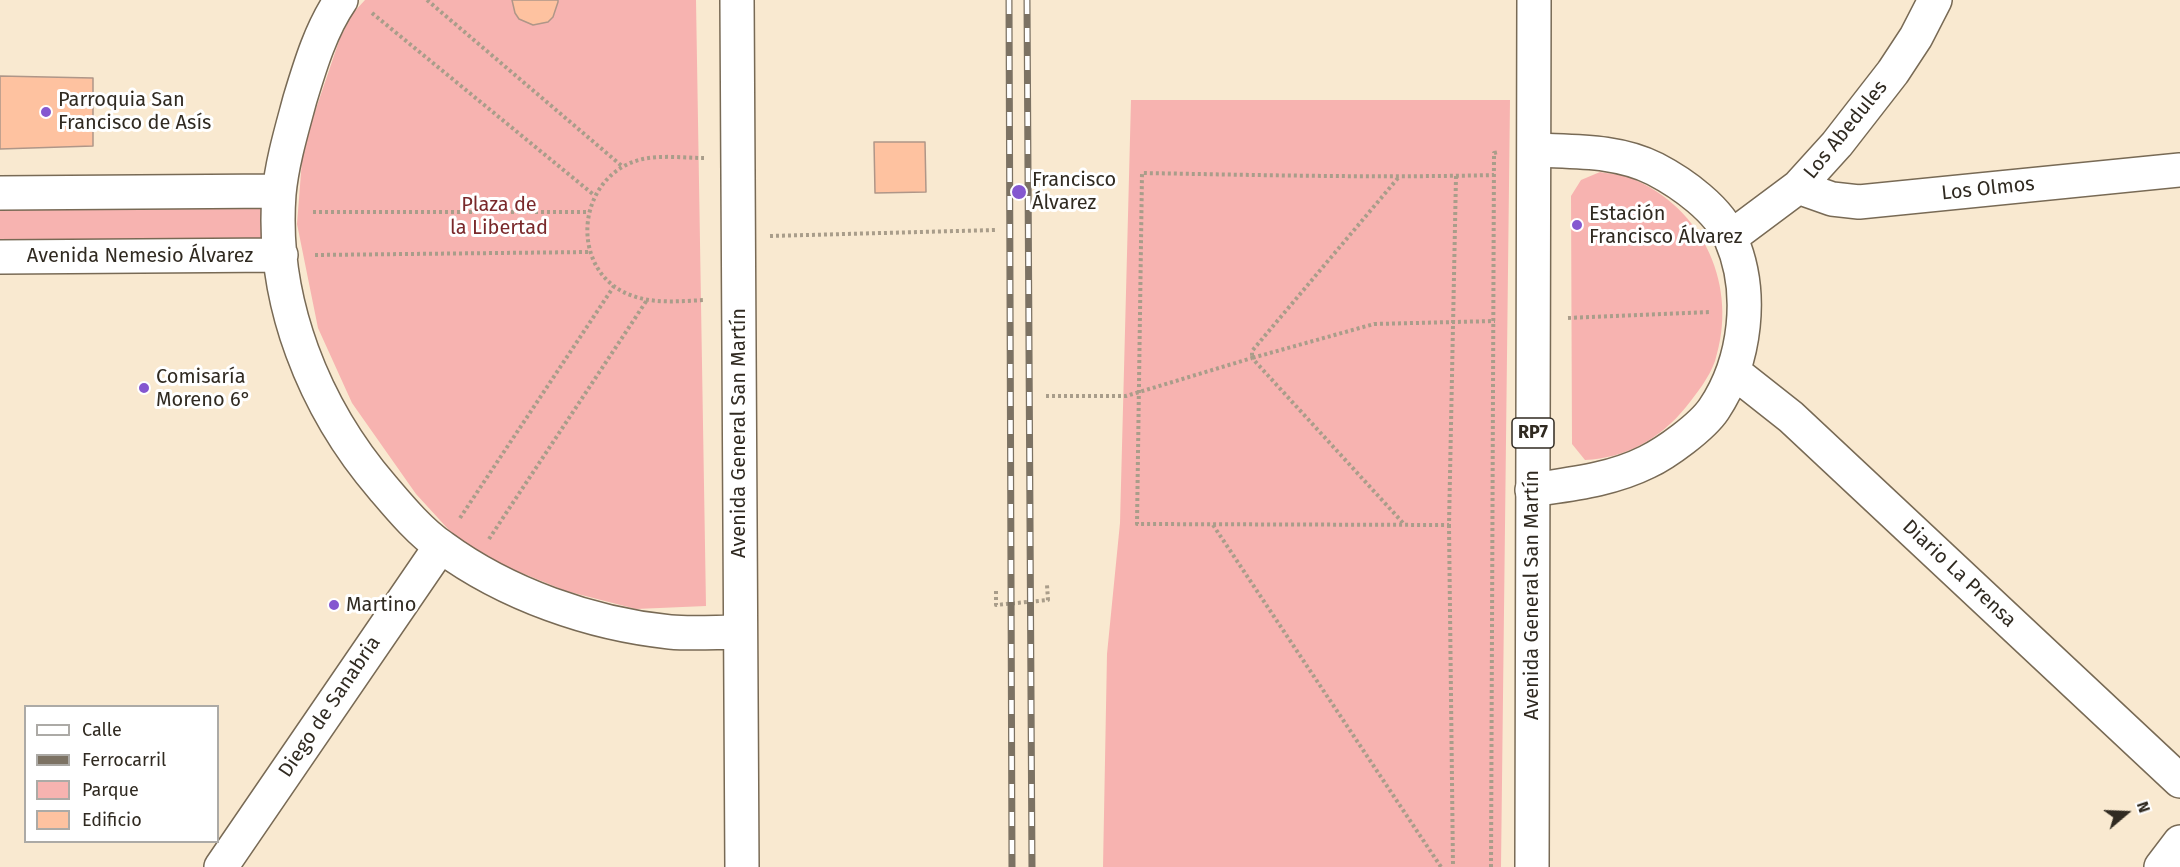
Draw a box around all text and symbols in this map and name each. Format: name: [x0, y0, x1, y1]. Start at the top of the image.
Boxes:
street label: Los Abedules: [1799, 76, 1893, 184]
place label: Parroquia San Francisco de Asís: [58, 88, 211, 135]
marker: Parroquia San Francisco de Asís: [39, 105, 53, 119]
place label: Francisco Álvarez: [1032, 168, 1116, 215]
street label: Los Olmos: [1940, 172, 2036, 206]
marker: Francisco Álvarez: [1010, 183, 1028, 201]
park label: Plaza de la Libertad: [450, 193, 548, 240]
place label: Estación Francisco Álvarez: [1589, 202, 1743, 249]
marker: Estación Francisco Álvarez: [1570, 218, 1584, 232]
street label: Avenida Nemesio Álvarez: [27, 244, 253, 268]
street label: Avenida General San Martín: [727, 308, 751, 558]
place label: Comisaría Moreno 6°: [156, 365, 251, 412]
marker: Comisaría Moreno 6°: [137, 381, 151, 395]
road number: RP7: [1512, 418, 1554, 448]
street label: Avenida General San Martín: [1520, 470, 1544, 720]
street label: Diario La Prensa: [1897, 515, 2021, 633]
place label: Martino: [346, 593, 416, 617]
marker: Martino: [327, 598, 341, 612]
street label: Diego de Sanabria: [274, 632, 386, 782]
legend: [24, 705, 219, 843]
text: Calle: [82, 719, 122, 741]
text: Ferrocarril: [82, 749, 166, 771]
text: Parque: [82, 779, 139, 801]
north arrow: [2096, 783, 2156, 843]
text: N: [2133, 799, 2154, 815]
text: Edificio: [82, 809, 142, 831]

